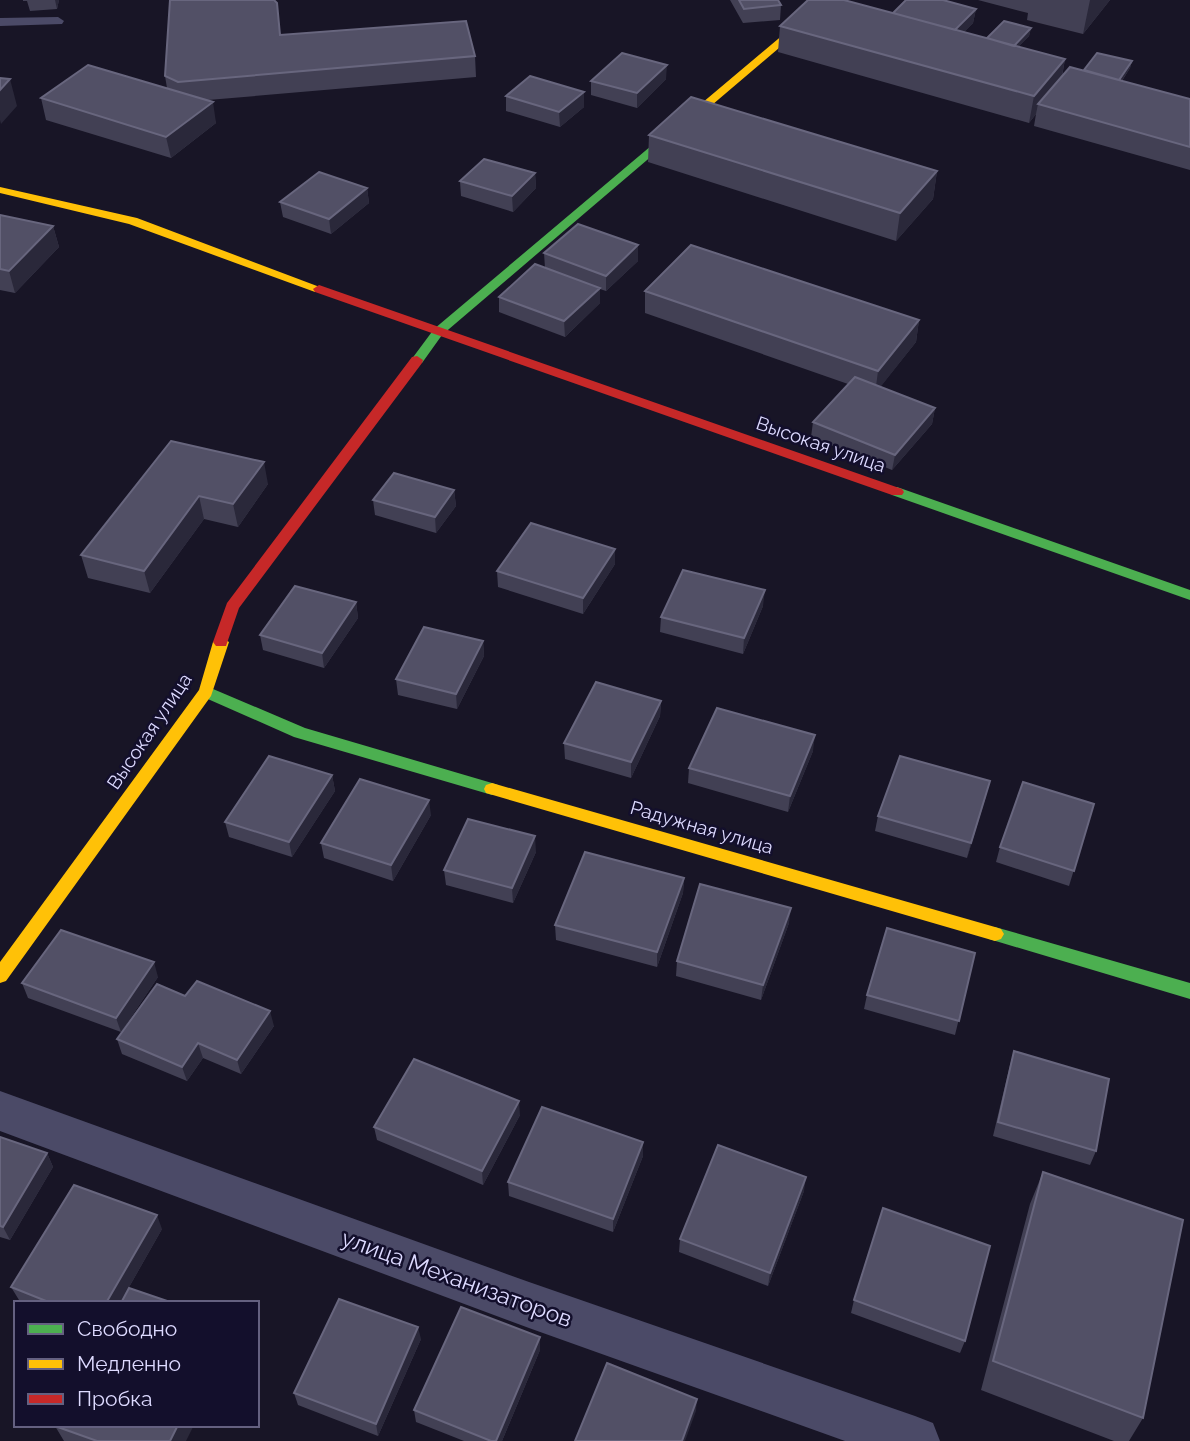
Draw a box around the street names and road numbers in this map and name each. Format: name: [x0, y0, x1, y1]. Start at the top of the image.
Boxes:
street label: Высокая улица: [753, 412, 889, 476]
street label: Высокая улица: [102, 669, 196, 793]
street label: Радужная улица: [628, 796, 776, 858]
street label: улица Механизаторов: [338, 1224, 576, 1332]

